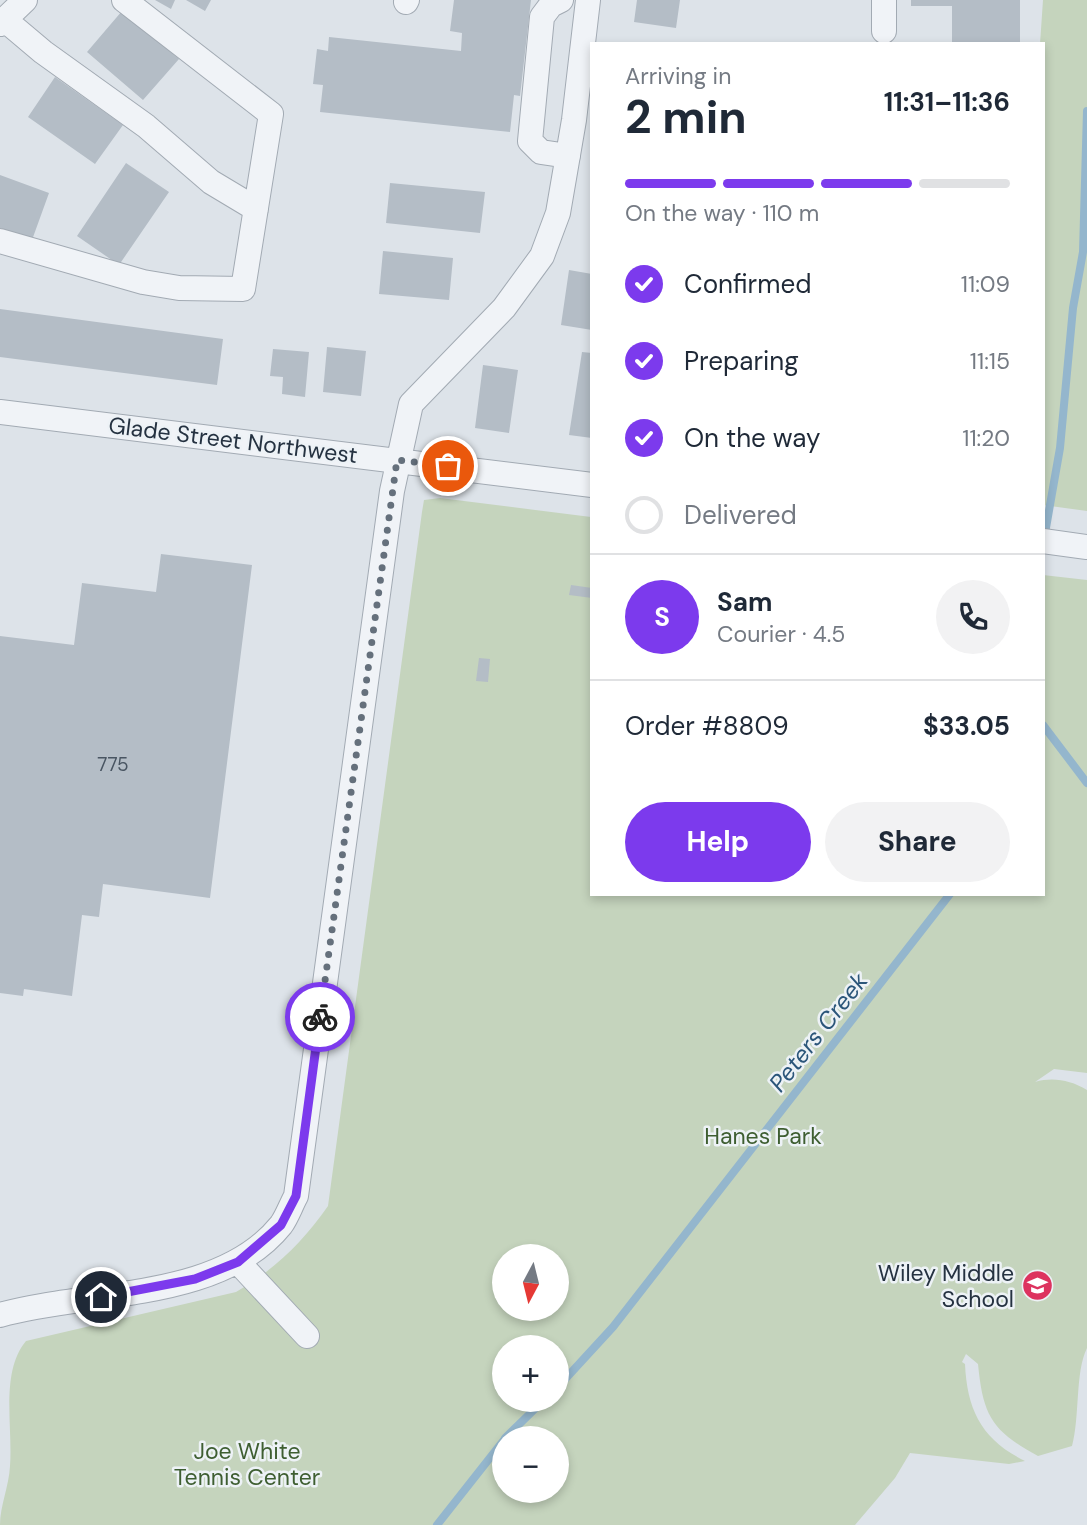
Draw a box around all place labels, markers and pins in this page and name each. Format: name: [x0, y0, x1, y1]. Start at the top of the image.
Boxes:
pin: [418, 436, 478, 496]
place label: Wiley Middle School: [878, 1258, 1014, 1314]
pin: [71, 1267, 131, 1327]
school or university icon: Wiley Middle School: [1020, 1269, 1054, 1303]

